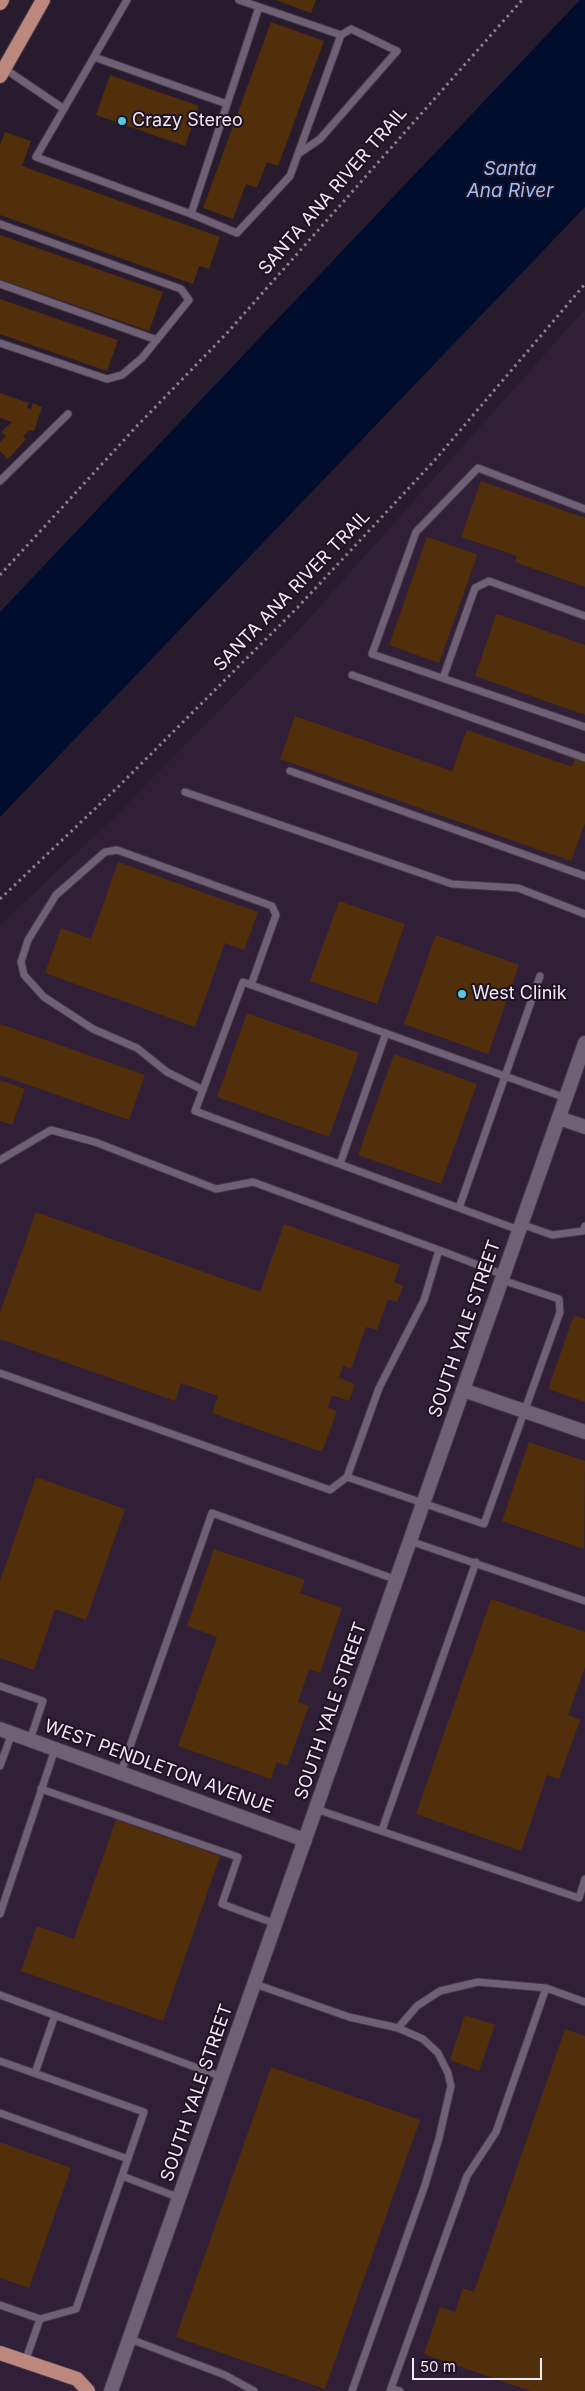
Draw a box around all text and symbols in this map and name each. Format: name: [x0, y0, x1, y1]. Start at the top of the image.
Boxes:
street label: SANTA ANA RIVER TRAIL: [254, 103, 412, 279]
place label: Crazy Stereo: [132, 110, 243, 132]
marker: Crazy Stereo: [116, 115, 128, 127]
water label: Santa Ana River: [467, 158, 553, 202]
street label: SANTA ANA RIVER TRAIL: [209, 506, 375, 676]
place label: West Clinik: [472, 983, 567, 1005]
marker: West Clinik: [456, 988, 468, 1000]
street label: SOUTH YALE STREET: [424, 1237, 506, 1421]
street label: SOUTH YALE STREET: [290, 1619, 372, 1803]
street label: WEST PENDLETON AVENUE: [41, 1715, 277, 1819]
street label: SOUTH YALE STREET: [156, 2001, 238, 2185]
scale bar: [415, 2348, 545, 2380]
text: 50 m: [420, 2357, 456, 2376]

